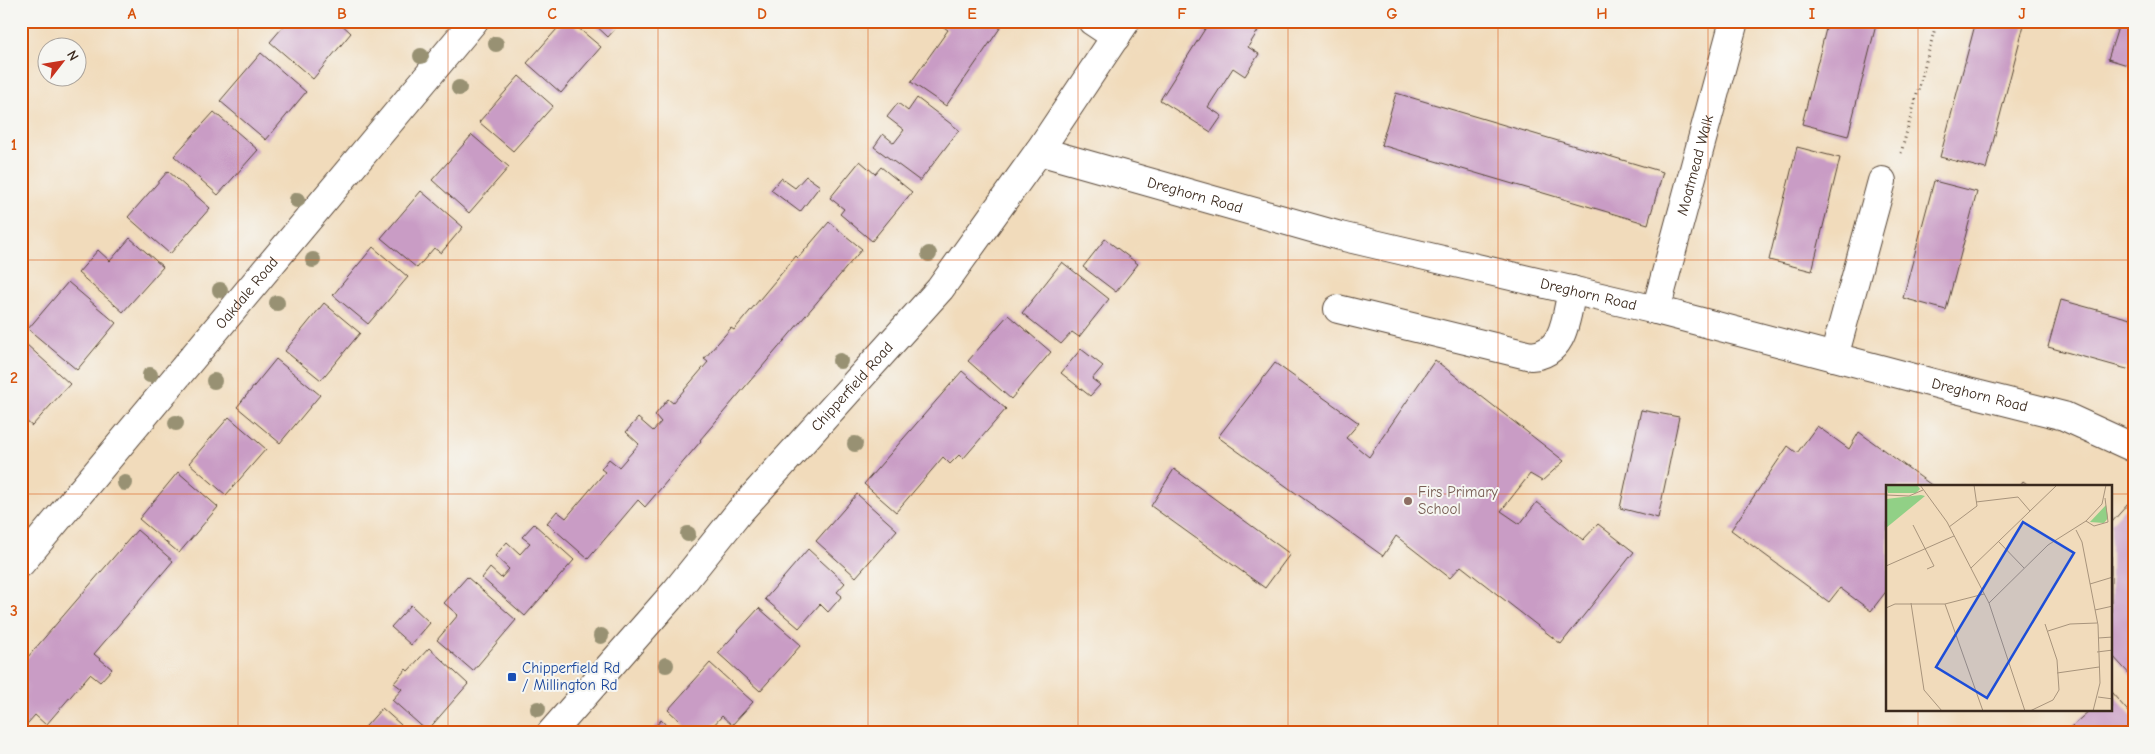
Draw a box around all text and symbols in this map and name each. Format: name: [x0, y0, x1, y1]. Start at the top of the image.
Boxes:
text: A: [128, 5, 137, 23]
text: B: [337, 5, 347, 23]
text: C: [547, 5, 557, 23]
text: D: [757, 5, 767, 23]
text: E: [967, 5, 977, 23]
text: F: [1177, 5, 1187, 23]
text: G: [1386, 5, 1398, 23]
text: H: [1596, 5, 1608, 23]
text: I: [1809, 5, 1815, 23]
text: J: [2018, 5, 2026, 23]
north arrow: [38, 38, 88, 88]
text: N: [63, 47, 82, 64]
street label: Moatmead Walk: [1673, 112, 1717, 217]
text: 1: [11, 136, 17, 154]
street label: Dreghorn Road: [1145, 173, 1245, 217]
street label: Oakdale Road: [212, 253, 282, 333]
street label: Dreghorn Road: [1539, 274, 1638, 314]
street label: Chipperfield Road: [807, 338, 897, 435]
text: 2: [10, 369, 18, 387]
street label: Dreghorn Road: [1930, 374, 2030, 416]
place label: Firs Primary School: [1418, 483, 1498, 518]
inset map: [1886, 485, 2112, 712]
marker: Firs Primary School: [1402, 495, 1414, 507]
text: 3: [10, 602, 18, 620]
place label: Chipperfield Rd / Millington Rd: [522, 659, 620, 694]
marker: Chipperfield Rd / Millington Rd: [506, 671, 518, 683]

